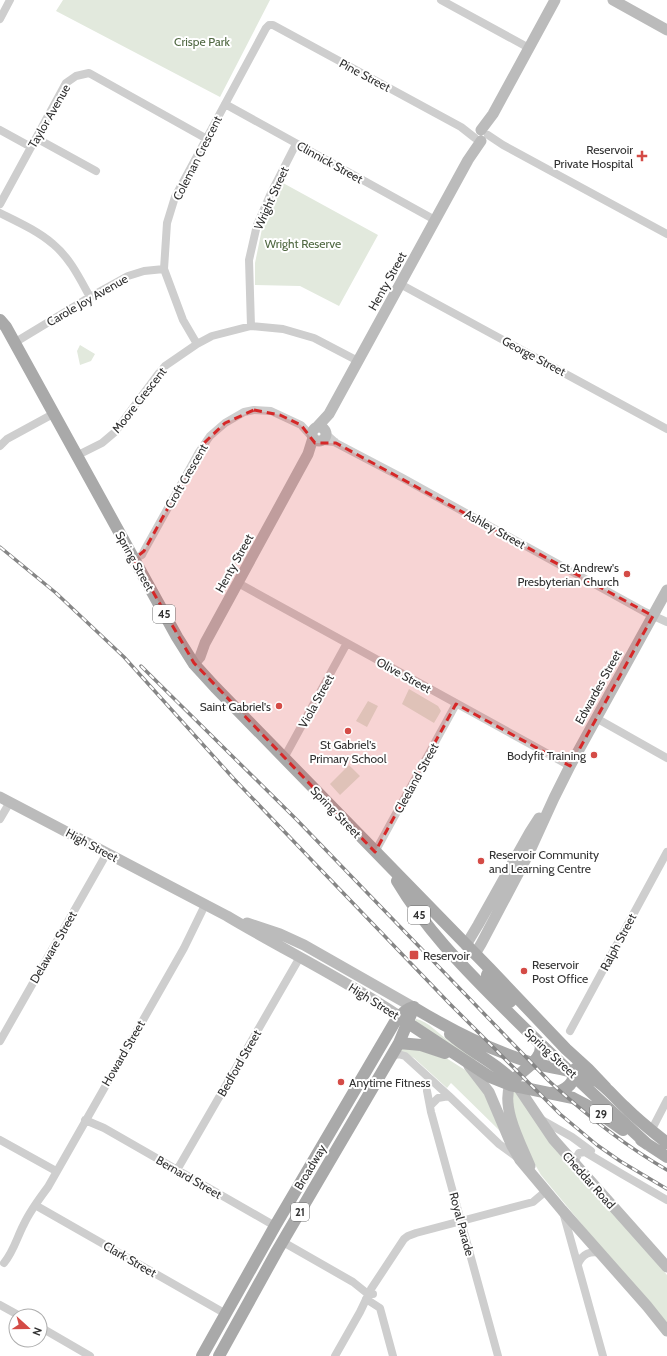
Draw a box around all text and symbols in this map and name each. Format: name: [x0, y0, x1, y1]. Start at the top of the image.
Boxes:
park label: Crispe Park: [174, 34, 231, 49]
street label: Pine Street: [337, 55, 393, 95]
street label: Taylor Avenue: [25, 81, 73, 151]
street label: Coleman Crescent: [169, 113, 225, 203]
street label: Clinnick Street: [294, 138, 366, 186]
place label: Reservoir Private Hospital: [554, 142, 633, 171]
marker: Reservoir Private Hospital: [636, 150, 648, 162]
street label: Wright Street: [250, 164, 292, 232]
park label: Wright Reserve: [265, 236, 341, 251]
street label: Henty Street: [365, 249, 409, 313]
street label: Carole Joy Avenue: [44, 271, 130, 329]
street label: George Street: [500, 333, 568, 379]
street label: Moore Crescent: [109, 364, 169, 436]
street label: Croft Crescent: [161, 441, 211, 511]
street label: Ashley Street: [462, 506, 528, 552]
street label: Spring Street: [112, 528, 158, 594]
street label: Henty Street: [212, 531, 256, 595]
place label: St Andrew's Presbyterian Church: [517, 560, 619, 589]
marker: St Andrew's Presbyterian Church: [622, 569, 632, 579]
road number: 45: [153, 605, 175, 623]
street label: Edwardes Street: [571, 647, 625, 727]
street label: Olive Street: [374, 654, 434, 696]
street label: Viola Street: [295, 672, 337, 730]
place label: Saint Gabriel's: [200, 699, 271, 714]
marker: Saint Gabriel's: [274, 701, 284, 711]
marker: St Gabriel's Primary School: [343, 726, 353, 736]
place label: St Gabriel's Primary School: [310, 737, 387, 766]
street label: Cleeland Street: [391, 740, 441, 816]
place label: Bodyfit Training: [507, 748, 587, 763]
marker: Bodyfit Training: [589, 750, 599, 760]
street label: Spring Street: [308, 783, 364, 841]
street label: High Street: [63, 825, 121, 865]
place label: Reservoir Community and Learning Centre: [489, 847, 599, 876]
marker: Reservoir Community and Learning Centre: [476, 856, 486, 866]
road number: 45: [408, 906, 430, 924]
street label: Delaware Street: [26, 908, 80, 986]
street label: Ralph Street: [597, 911, 639, 973]
place label: Reservoir: [423, 948, 470, 963]
marker: Reservoir: [408, 949, 420, 961]
place label: Reservoir Post Office: [532, 957, 588, 986]
marker: Reservoir Post Office: [519, 966, 529, 976]
street label: High Street: [346, 980, 402, 1022]
street label: Howard Street: [98, 1018, 148, 1088]
street label: Spring Street: [522, 1025, 580, 1081]
street label: Bedford Street: [214, 1027, 264, 1099]
place label: Anytime Fitness: [349, 1075, 431, 1090]
marker: Anytime Fitness: [336, 1077, 346, 1087]
road number: 29: [590, 1105, 612, 1123]
street label: Broadway: [291, 1142, 329, 1192]
street label: Cheddar Road: [559, 1148, 619, 1212]
street label: Bernard Street: [153, 1152, 225, 1202]
street label: Royal Parade: [446, 1190, 478, 1258]
road number: 21: [291, 1203, 309, 1221]
street label: Clark Street: [101, 1238, 159, 1280]
north arrow: [8, 1308, 48, 1348]
text: N: [29, 1325, 45, 1338]

